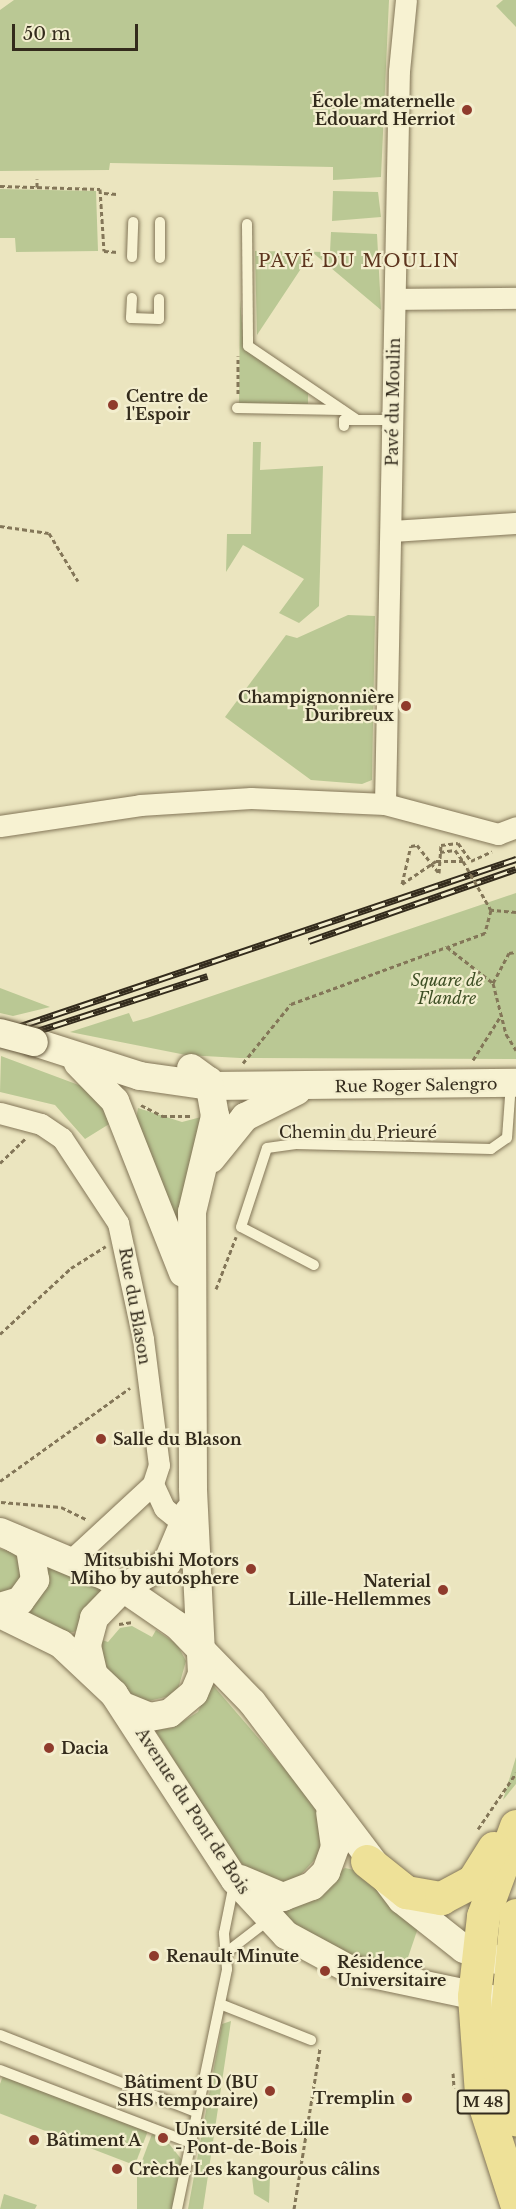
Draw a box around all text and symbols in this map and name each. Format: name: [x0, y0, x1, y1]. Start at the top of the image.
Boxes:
scale bar: [15, 12, 141, 50]
text: 50 m: [23, 23, 71, 45]
place label: École maternelle Edouard Herriot: [312, 91, 455, 129]
marker: École maternelle Edouard Herriot: [460, 103, 474, 117]
district label: PAVÉ DU MOULIN: [258, 250, 460, 272]
street label: Pavé du Moulin: [382, 338, 404, 466]
place label: Centre de l'Espoir: [126, 386, 208, 424]
marker: Centre de l'Espoir: [104, 396, 122, 414]
place label: Champignonnière Duribreux: [238, 687, 394, 725]
marker: Champignonnière Duribreux: [399, 699, 413, 713]
park label: Square de Flandre: [411, 970, 483, 1008]
street label: Rue Roger Salengro: [334, 1074, 498, 1096]
street label: Chemin du Prieuré: [279, 1122, 437, 1142]
street label: Rue du Blason: [115, 1246, 155, 1366]
place label: Salle du Blason: [113, 1429, 242, 1449]
marker: Salle du Blason: [94, 1432, 108, 1446]
place label: Mitsubishi Motors Miho by autosphere: [70, 1550, 239, 1588]
marker: Mitsubishi Motors Miho by autosphere: [244, 1562, 258, 1576]
place label: Naterial Lille-Hellemmes: [288, 1571, 431, 1609]
marker: Naterial Lille-Hellemmes: [436, 1583, 450, 1597]
street label: Avenue du Pont de Bois: [132, 1724, 254, 1898]
place label: Dacia: [61, 1738, 109, 1758]
marker: Dacia: [42, 1741, 56, 1755]
place label: Renault Minute: [166, 1946, 299, 1966]
marker: Renault Minute: [147, 1949, 161, 1963]
place label: Résidence Universitaire: [337, 1952, 446, 1990]
marker: Résidence Universitaire: [318, 1964, 332, 1978]
place label: Bâtiment D (BU SHS temporaire): [117, 2072, 258, 2110]
marker: Bâtiment D (BU SHS temporaire): [263, 2084, 277, 2098]
place label: Tremplin: [313, 2088, 395, 2108]
road number: M 48: [456, 2090, 510, 2114]
marker: Tremplin: [400, 2091, 414, 2105]
place label: Université de Lille - Pont-de-Bois: [175, 2119, 329, 2157]
place label: Bâtiment A: [46, 2130, 142, 2150]
marker: Université de Lille - Pont-de-Bois: [156, 2131, 170, 2145]
marker: Bâtiment A: [27, 2133, 41, 2147]
place label: Crèche Les kangourous câlins: [129, 2159, 380, 2179]
marker: Crèche Les kangourous câlins: [110, 2162, 124, 2176]

